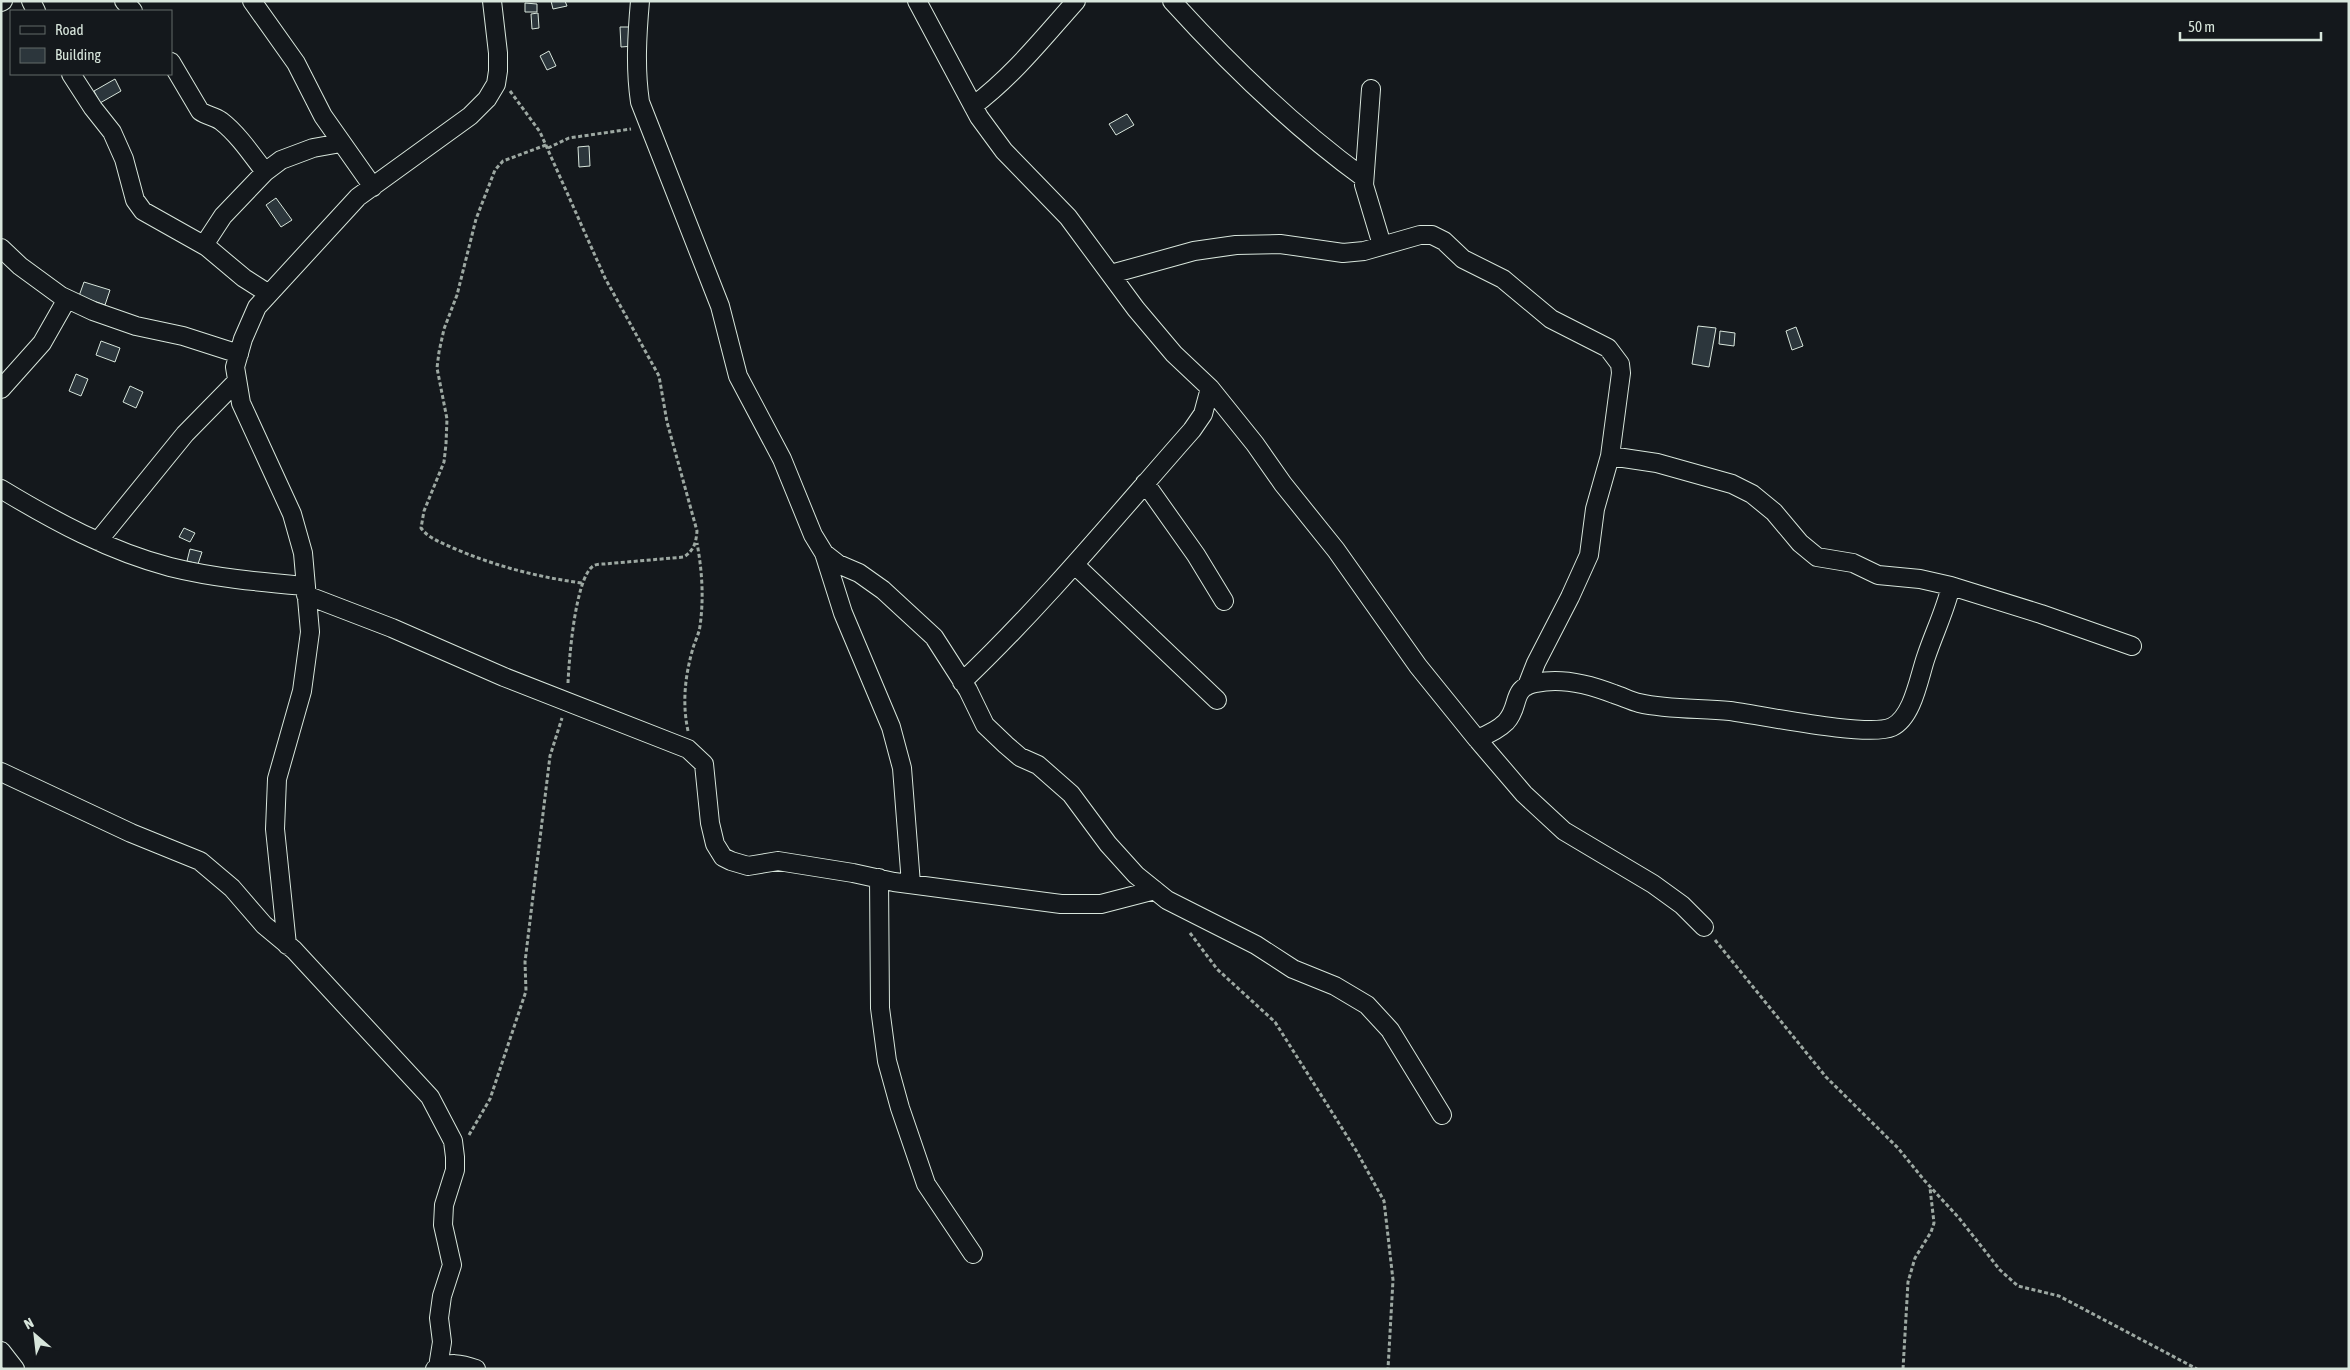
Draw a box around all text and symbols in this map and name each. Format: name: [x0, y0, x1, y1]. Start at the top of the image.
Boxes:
legend: [10, 10, 172, 75]
scale bar: [2180, 10, 2321, 42]
text: 50 m: [2188, 18, 2215, 35]
text: Road: [55, 21, 84, 38]
text: Building: [55, 46, 101, 63]
north arrow: [10, 1310, 60, 1360]
text: N: [21, 1315, 36, 1333]

